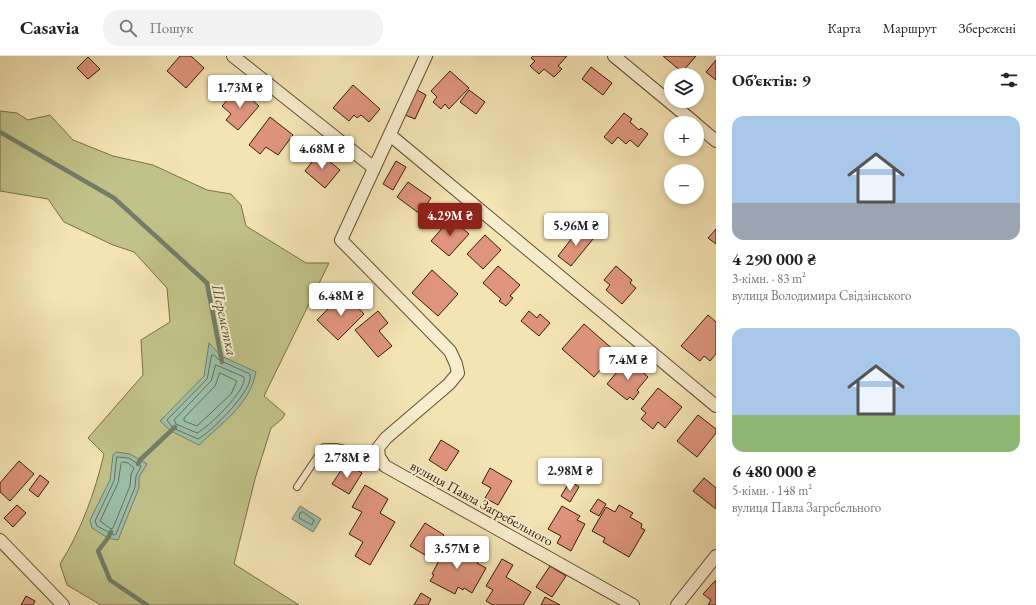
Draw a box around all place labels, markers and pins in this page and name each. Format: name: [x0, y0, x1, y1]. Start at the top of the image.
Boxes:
pin: 1.73M ₴: [203, 75, 277, 109]
pin: 4.68M ₴: [285, 136, 359, 170]
pin: 4.29M ₴: [413, 203, 487, 237]
pin: 5.96M ₴: [539, 213, 613, 247]
pin: 6.48M ₴: [304, 283, 378, 317]
pin: 7.4M ₴: [595, 347, 661, 381]
pin: 2.78M ₴: [310, 445, 384, 479]
pin: 2.98M ₴: [533, 458, 607, 492]
pin: 3.57M ₴: [420, 536, 494, 570]

